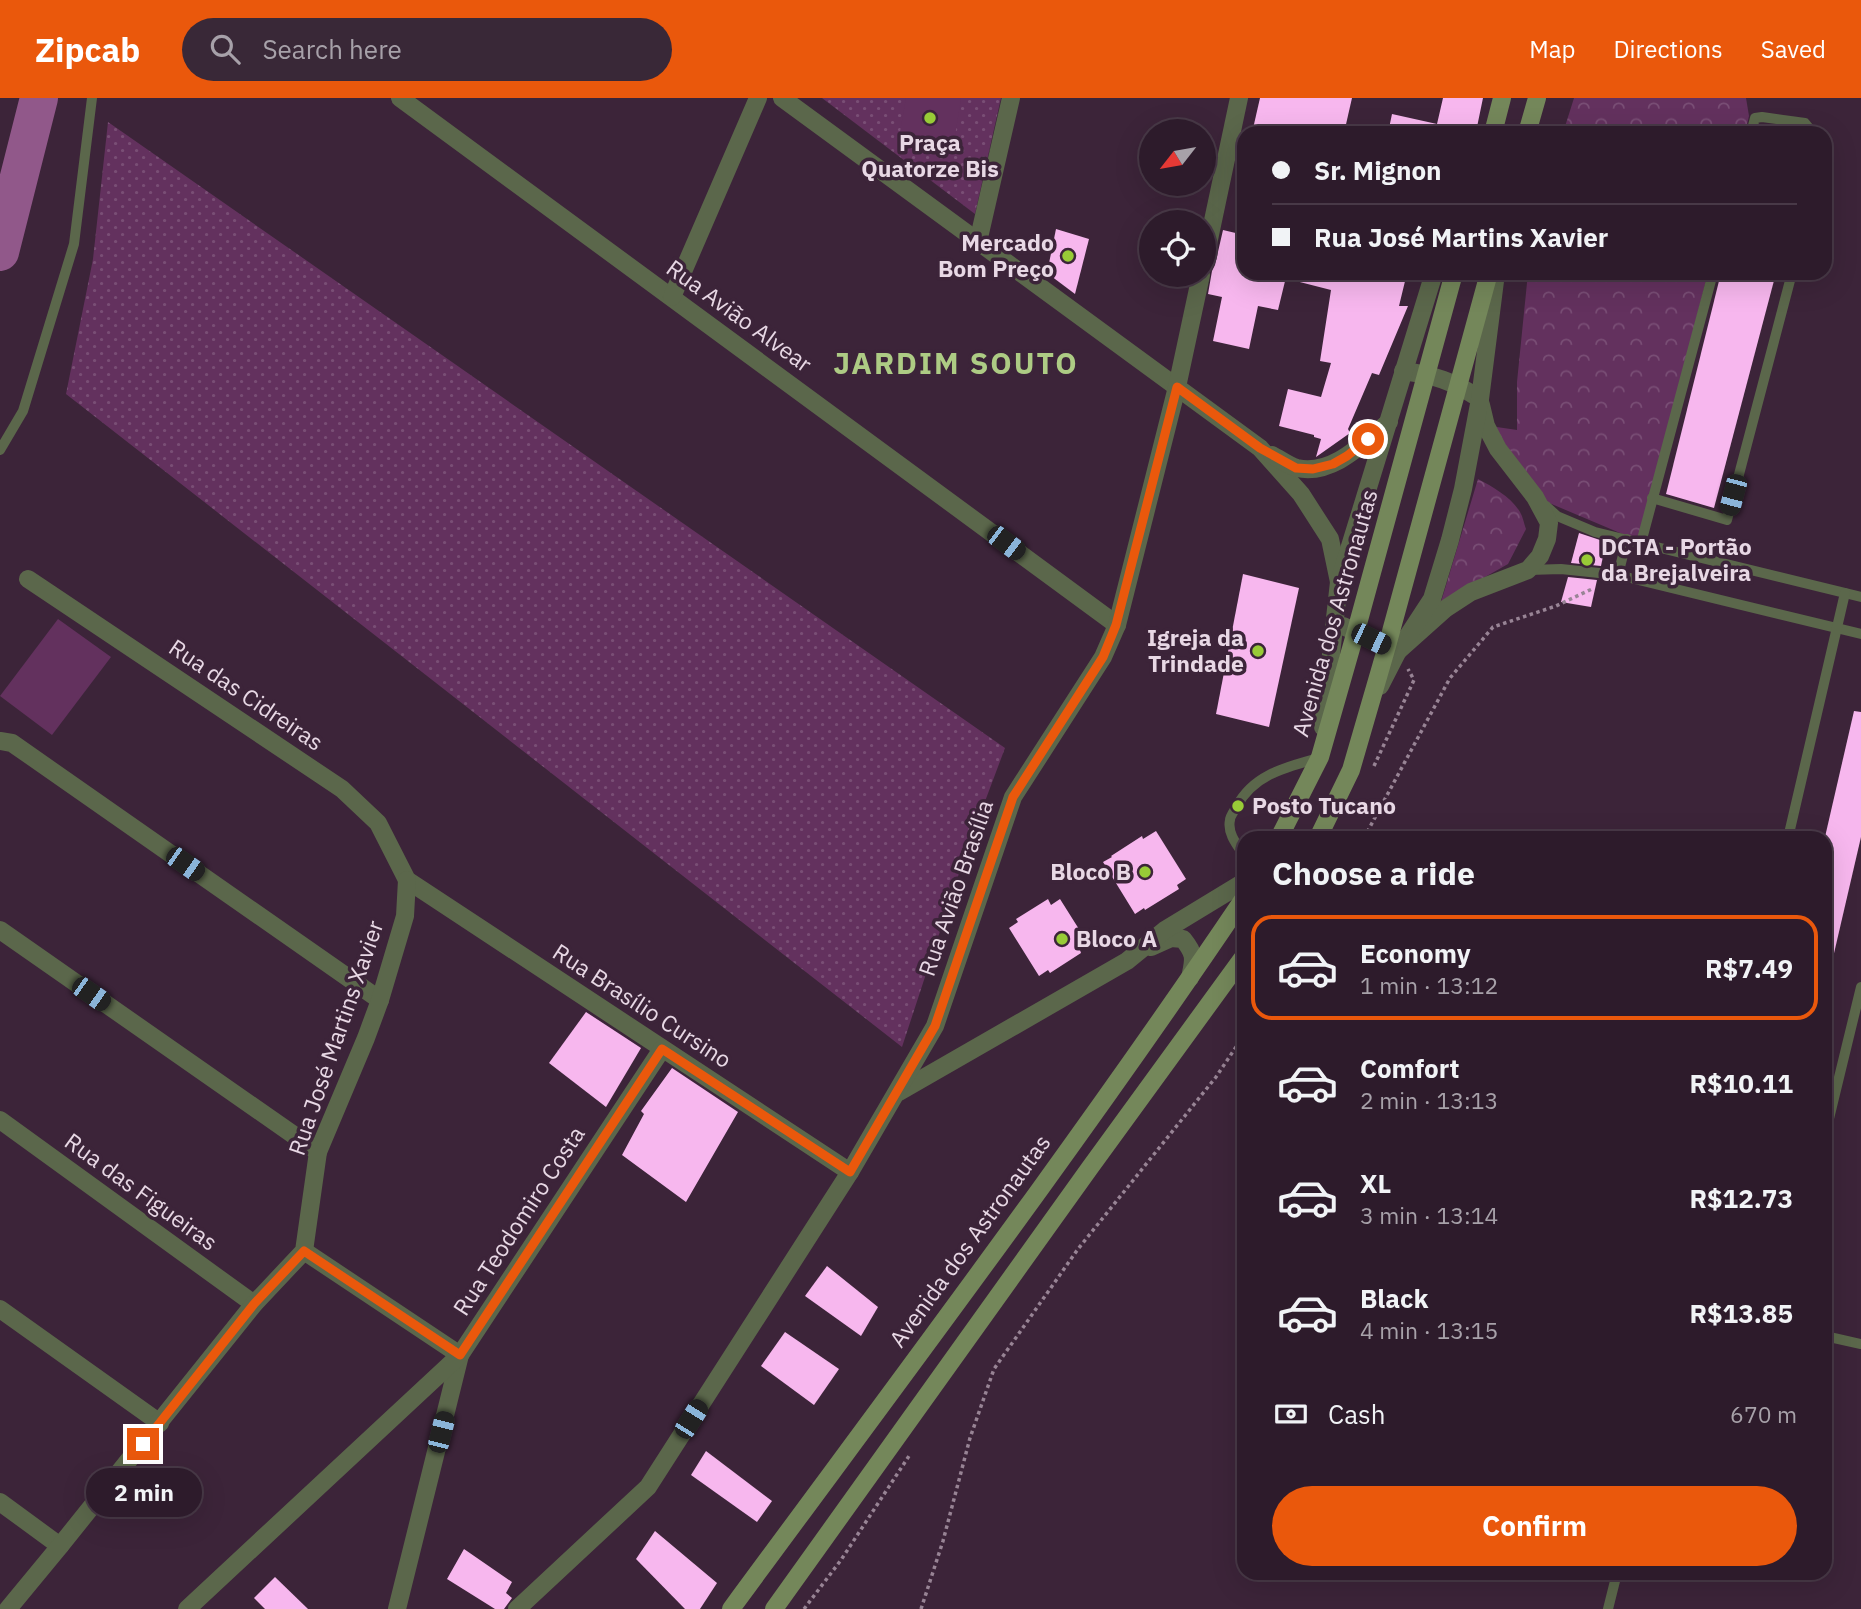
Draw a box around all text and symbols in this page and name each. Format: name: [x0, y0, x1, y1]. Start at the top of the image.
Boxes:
search box: [182, 18, 672, 81]
text: Zipcab: [35, 28, 140, 71]
icon: search: [206, 30, 244, 68]
text: Search here: [262, 32, 402, 66]
text: Map: [1529, 33, 1575, 65]
text: Directions: [1613, 33, 1723, 65]
text: Saved: [1761, 33, 1826, 65]
marker: Praça Quatorze Bis: [922, 110, 938, 126]
north arrow: [1139, 119, 1216, 196]
map controls: [1139, 119, 1216, 287]
place label: Praça Quatorze Bis: [861, 127, 999, 183]
text: Sr. Mignon: [1314, 153, 1442, 187]
button: locate: [1139, 210, 1216, 287]
text: Rua José Martins Xavier: [1314, 220, 1608, 254]
place label: Mercado Bom Preço: [938, 227, 1054, 283]
marker: Mercado Bom Preço: [1060, 248, 1076, 264]
street label: Rua Avião Alvear: [661, 252, 819, 378]
district label: JARDIM SOUTO: [833, 343, 1079, 382]
route start: [1352, 423, 1384, 455]
car: [1718, 472, 1749, 518]
street label: Avenida dos Astronautas: [1284, 486, 1384, 740]
car: [983, 522, 1030, 564]
place label: DCTA - Portão da Brejalveira: [1601, 531, 1752, 587]
marker: DCTA - Portão da Brejalveira: [1579, 552, 1595, 568]
car: [1348, 620, 1395, 658]
place label: Igreja da Trindade: [1147, 622, 1244, 678]
street label: Rua das Cidreiras: [164, 632, 329, 757]
marker: Igreja da Trindade: [1250, 643, 1266, 659]
place label: Posto Tucano: [1252, 790, 1396, 820]
street label: Rua Avião Brasília: [911, 796, 999, 980]
marker: Posto Tucano: [1230, 798, 1246, 814]
car: [162, 843, 209, 885]
text: Choose a ride: [1272, 852, 1475, 894]
place label: Bloco B: [1050, 856, 1131, 886]
marker: Bloco B: [1137, 864, 1153, 880]
street label: Rua José Martins Xavier: [281, 916, 390, 1159]
place label: Bloco A: [1076, 923, 1157, 953]
marker: Bloco A: [1054, 931, 1070, 947]
street label: Rua Brasílio Cursino: [548, 936, 738, 1074]
icon: car: [1276, 936, 1339, 999]
text: Economy: [1360, 936, 1471, 970]
text: R$7.49: [1705, 951, 1793, 985]
text: 1 min · 13:12: [1360, 970, 1498, 1000]
car: [68, 973, 115, 1015]
icon: car: [1276, 1051, 1339, 1114]
text: Comfort: [1360, 1051, 1459, 1085]
text: R$10.11: [1689, 1066, 1793, 1100]
text: 2 min · 13:13: [1360, 1085, 1498, 1115]
street label: Rua Teodomiro Costa: [446, 1120, 591, 1321]
street label: Rua das Figueiras: [59, 1126, 224, 1257]
street label: Avenida dos Astronautas: [882, 1128, 1057, 1353]
icon: car: [1276, 1166, 1339, 1229]
text: XL: [1360, 1166, 1391, 1200]
text: R$12.73: [1689, 1181, 1793, 1215]
text: 3 min · 13:14: [1360, 1200, 1498, 1230]
icon: car: [1276, 1281, 1339, 1344]
text: Black: [1360, 1281, 1428, 1315]
text: R$13.85: [1689, 1296, 1793, 1330]
text: 4 min · 13:15: [1360, 1315, 1498, 1345]
icon: cash: [1272, 1395, 1310, 1433]
car: [671, 1396, 712, 1442]
text: Cash: [1328, 1397, 1385, 1431]
text: 670 m: [1730, 1399, 1797, 1429]
car: [426, 1409, 457, 1455]
route end: [127, 1428, 159, 1460]
callout: 2 min: [85, 1468, 201, 1518]
text: 2 min: [114, 1477, 174, 1507]
button: Confirm: [1272, 1486, 1797, 1566]

